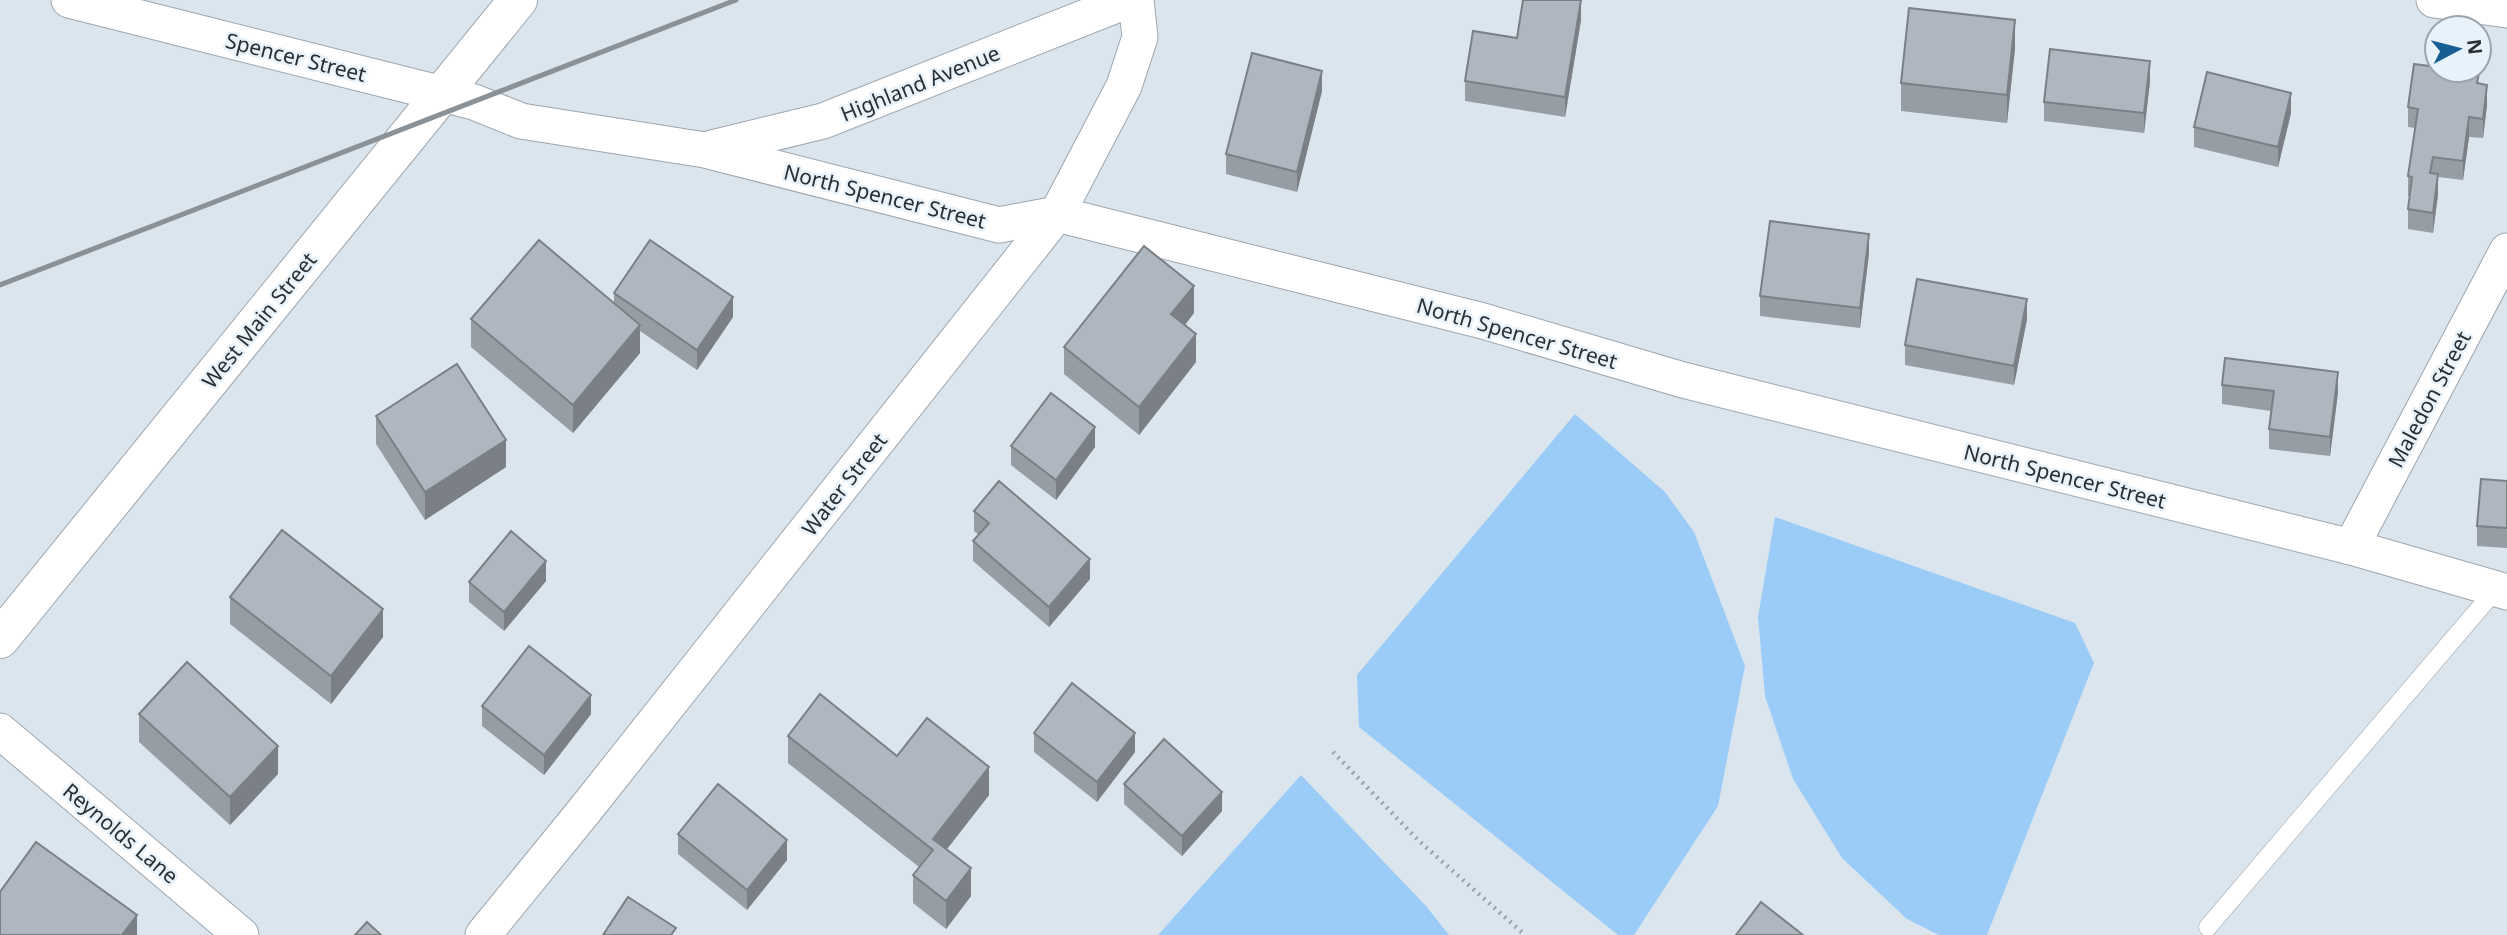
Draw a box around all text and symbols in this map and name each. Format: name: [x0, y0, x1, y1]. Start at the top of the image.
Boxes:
north arrow: [2423, 14, 2493, 84]
street label: Spencer Street: [223, 26, 370, 88]
street label: Highland Avenue: [836, 38, 1004, 128]
text: N: [2461, 38, 2489, 56]
street label: North Spencer Street: [781, 157, 989, 235]
street label: West Main Street: [195, 246, 323, 394]
street label: North Spencer Street: [1414, 291, 1621, 375]
street label: Maledon Street: [2381, 325, 2477, 472]
street label: Water Street: [795, 427, 893, 541]
street label: North Spencer Street: [1961, 437, 2169, 515]
street label: Reynolds Lane: [57, 777, 185, 889]

